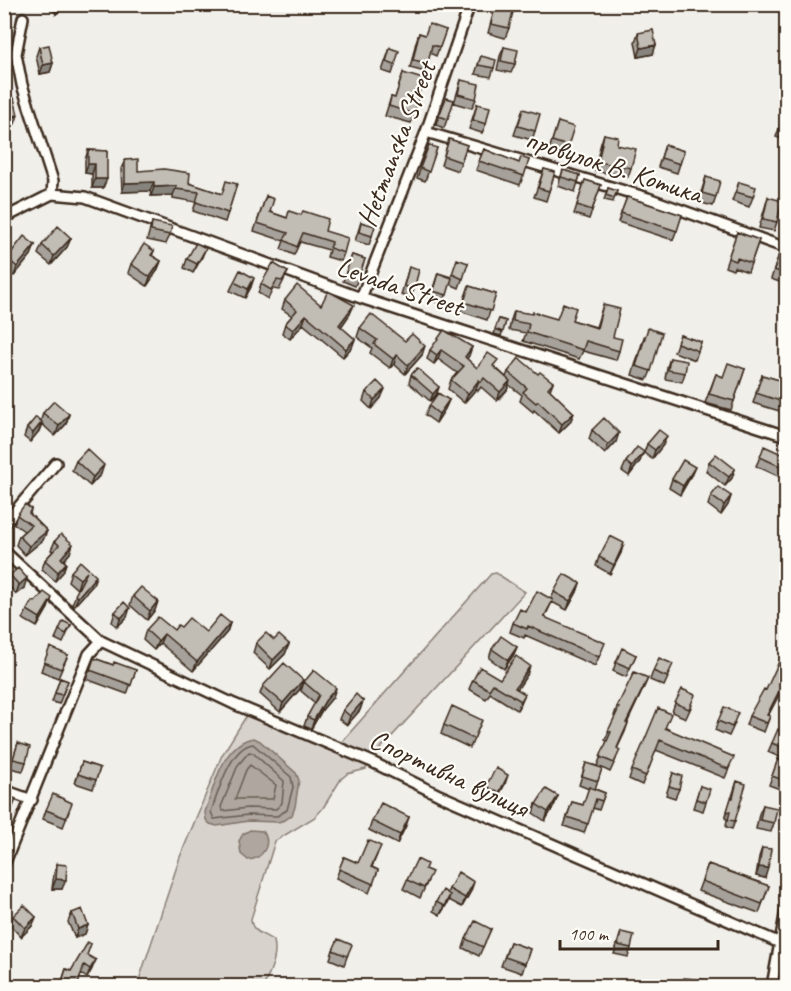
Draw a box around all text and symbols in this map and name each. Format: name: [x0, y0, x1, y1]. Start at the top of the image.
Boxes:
street label: Hetmanska Street: [349, 54, 444, 231]
street label: провулок В. Котика: [521, 121, 709, 212]
street label: Levada Street: [332, 248, 470, 325]
street label: Спортивна вулиця: [364, 721, 536, 826]
scale bar: [560, 913, 718, 951]
text: 100 m: [569, 923, 610, 945]

